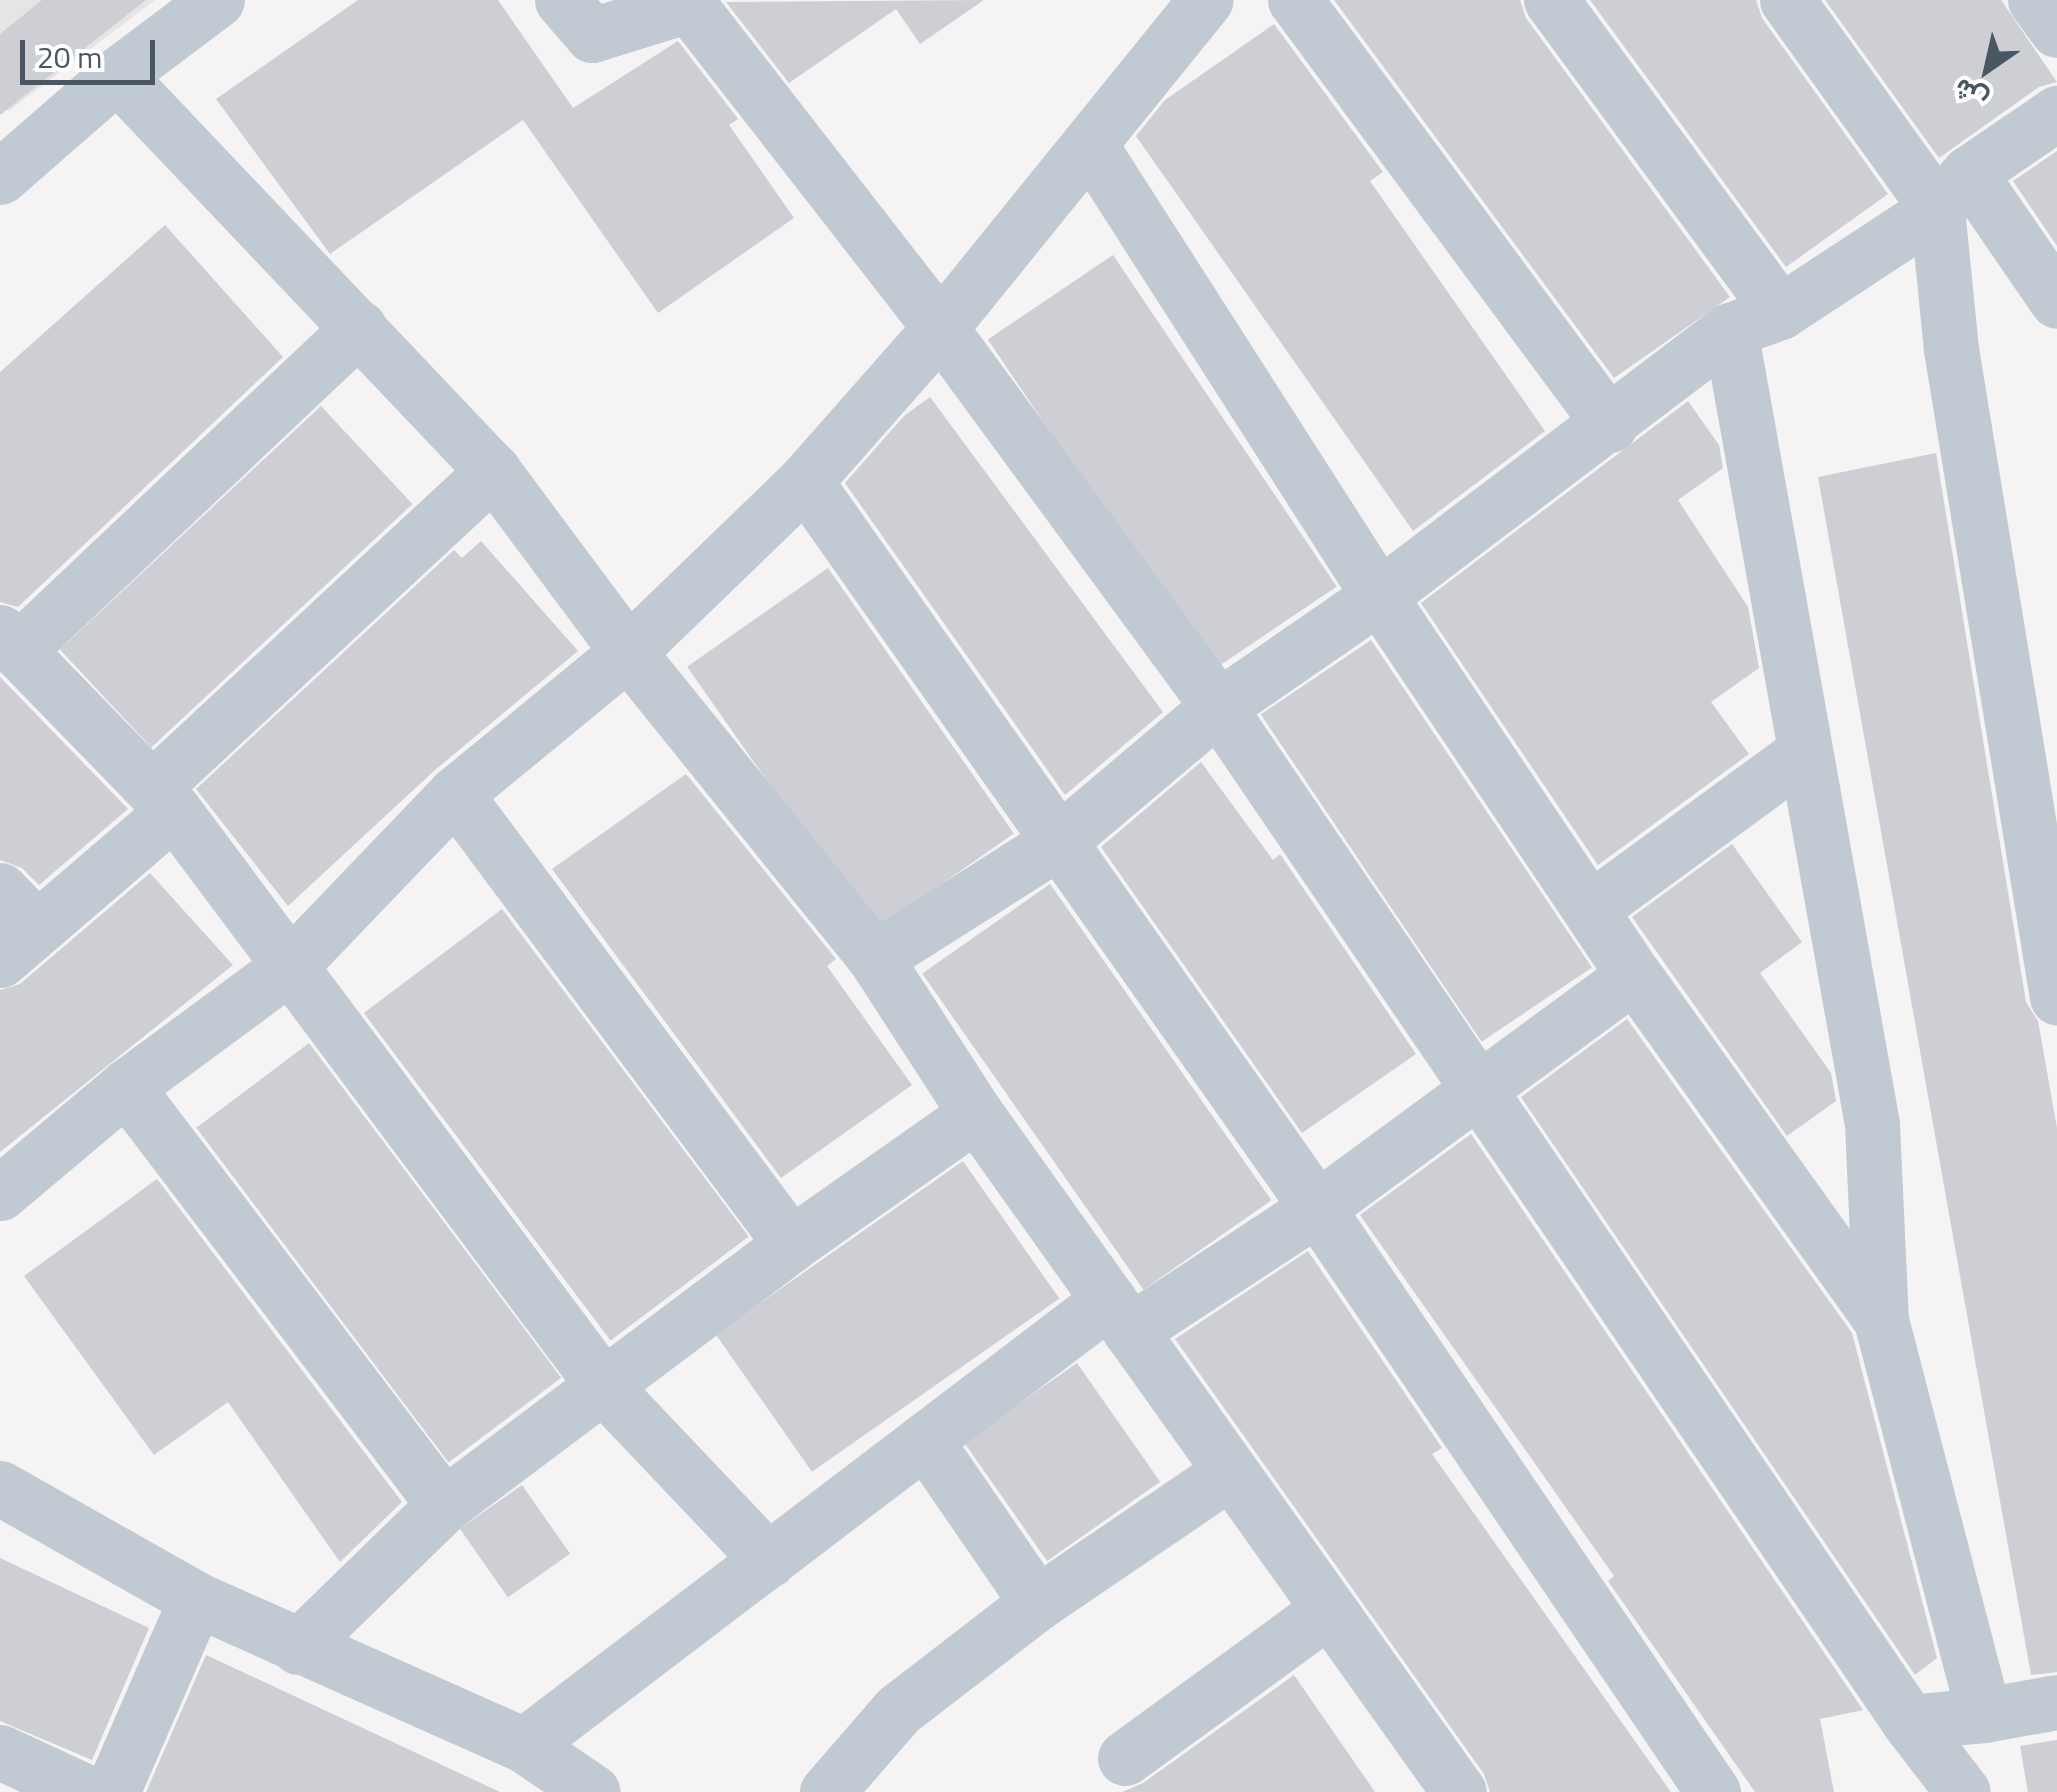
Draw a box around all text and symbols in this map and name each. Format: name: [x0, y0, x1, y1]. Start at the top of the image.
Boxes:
scale bar: [25, 20, 160, 82]
north arrow: [1937, 20, 2037, 120]
text: 20 m: [37, 34, 102, 80]
text: ش: [1944, 68, 1996, 123]

